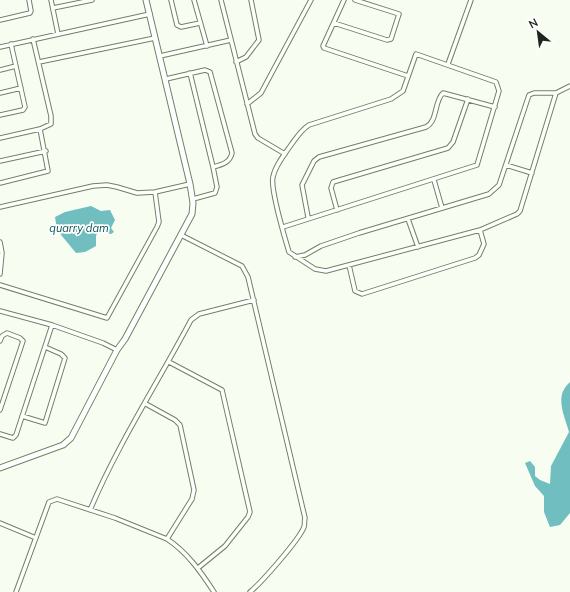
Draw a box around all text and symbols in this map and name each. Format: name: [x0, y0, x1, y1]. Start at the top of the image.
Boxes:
north arrow: [518, 12, 558, 52]
text: N: [526, 15, 540, 31]
water label: quarry dam: [49, 221, 109, 235]

